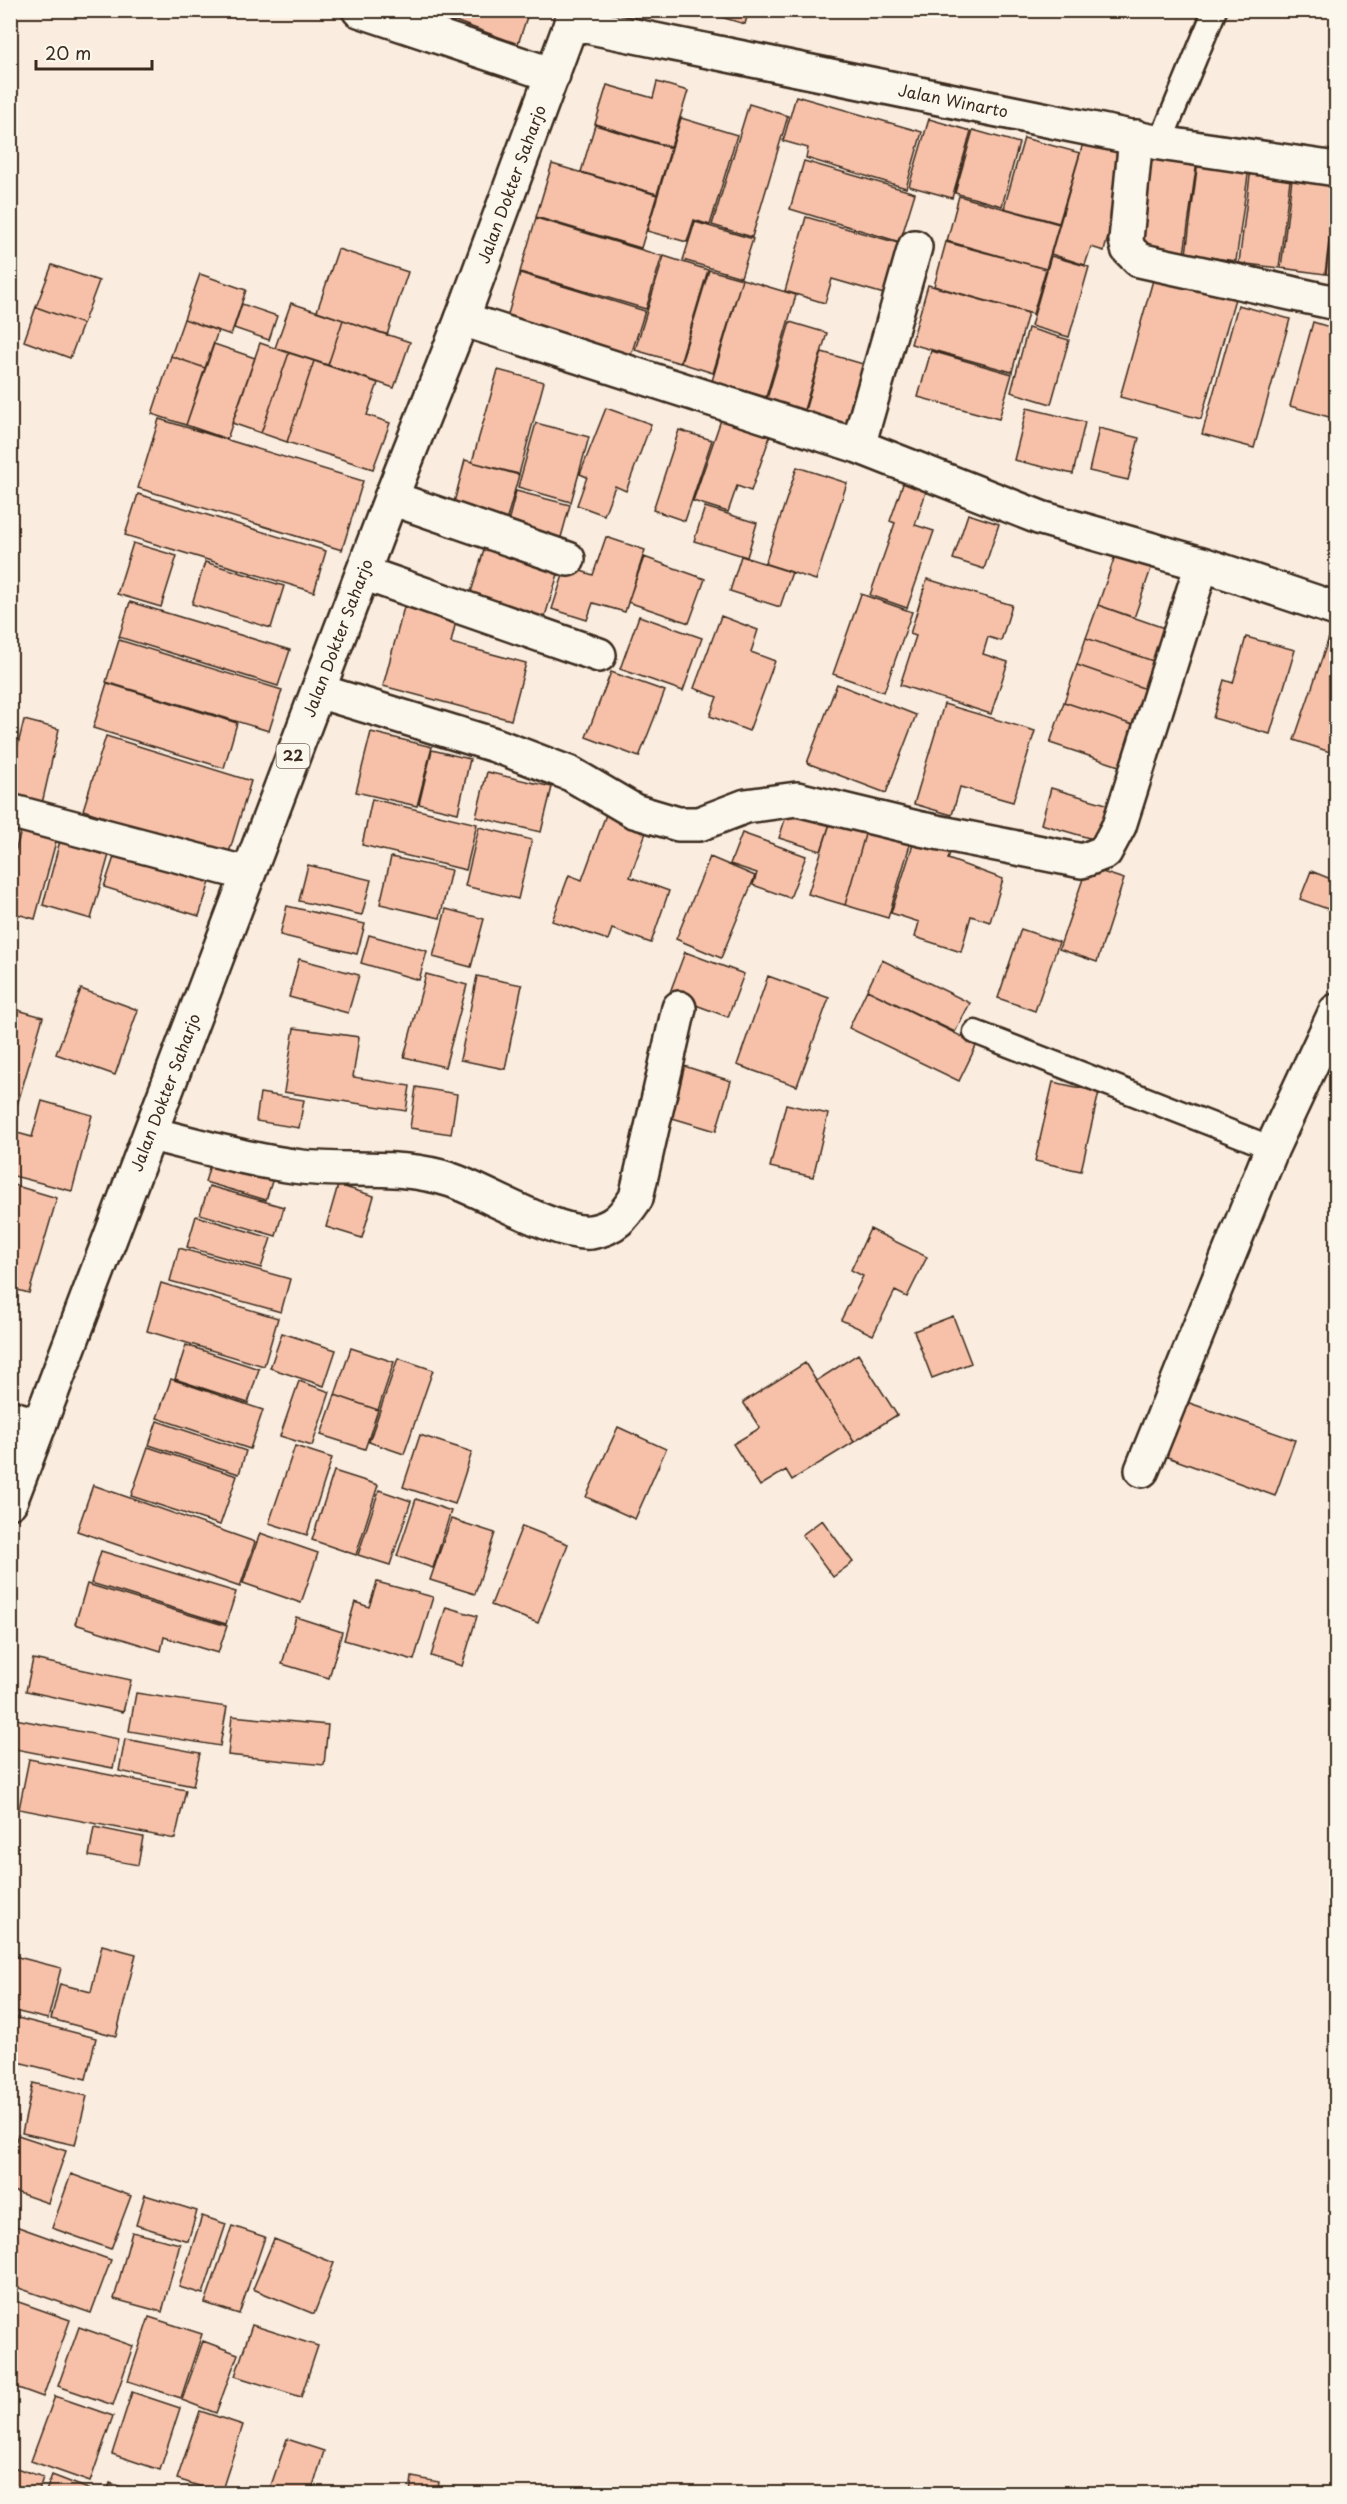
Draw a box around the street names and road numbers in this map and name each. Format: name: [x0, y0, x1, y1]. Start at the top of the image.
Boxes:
street label: Jalan Winarto: [896, 77, 1011, 123]
street label: Jalan Dokter Saharjo: [471, 101, 551, 267]
street label: Jalan Dokter Saharjo: [296, 555, 378, 720]
road number: 22: [276, 744, 310, 768]
street label: Jalan Dokter Saharjo: [124, 1010, 205, 1175]

